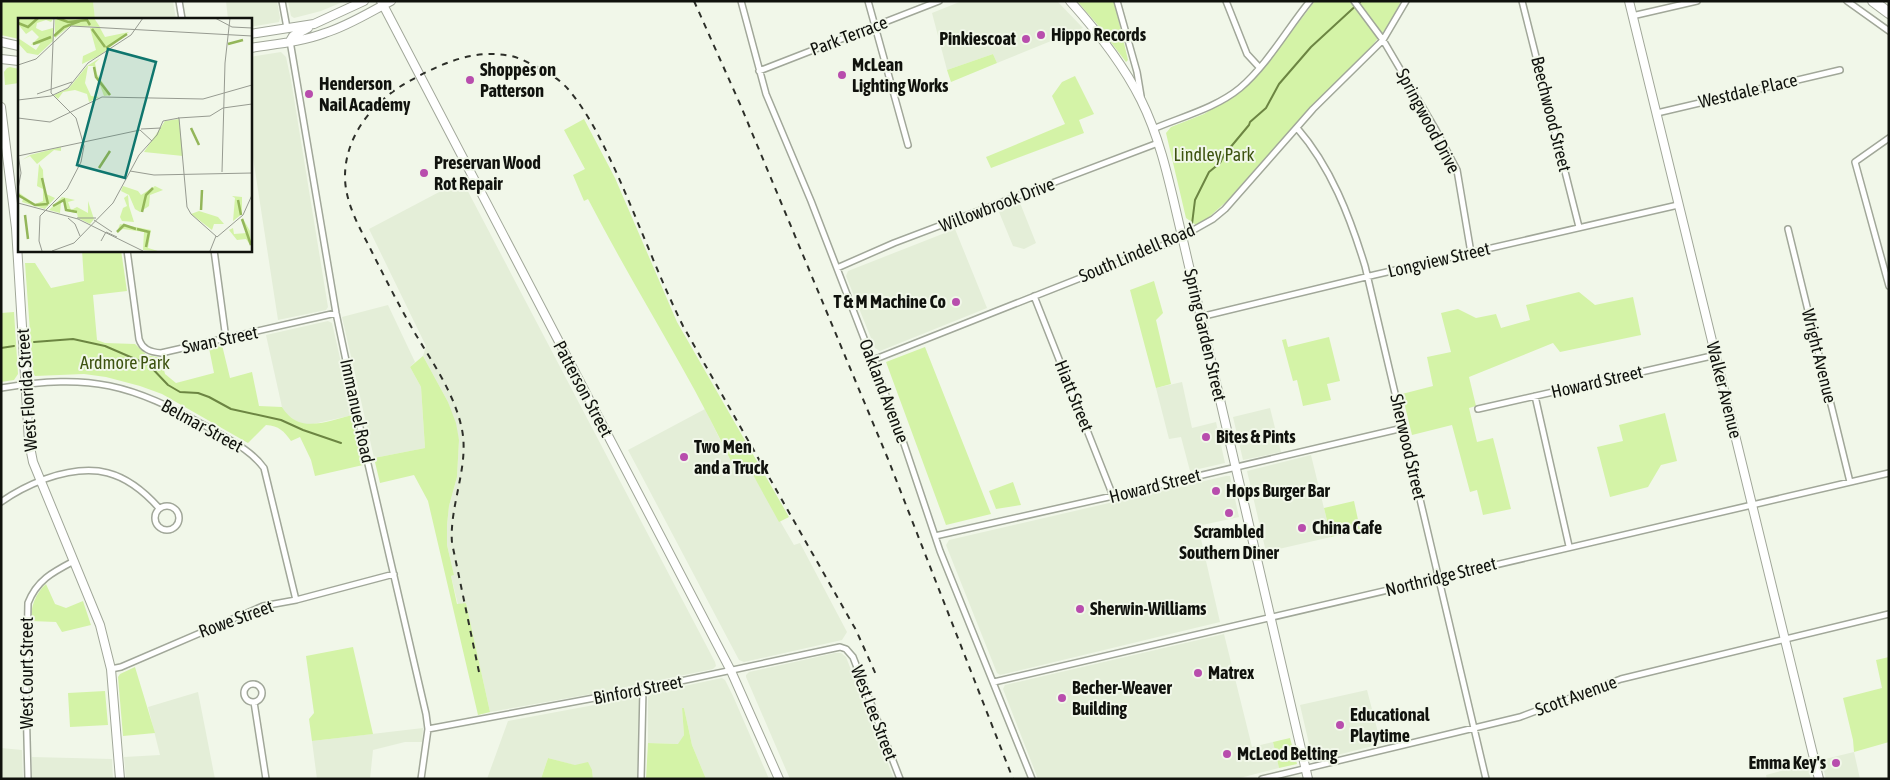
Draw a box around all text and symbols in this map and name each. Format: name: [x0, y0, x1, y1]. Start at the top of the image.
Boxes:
street label: Park Terrace: [807, 11, 890, 60]
inset map: [18, 18, 251, 251]
place label: Hippo Records: [1051, 24, 1147, 45]
place label: Pinkiescoat: [939, 28, 1017, 49]
marker: Hippo Records: [1035, 29, 1047, 41]
marker: Pinkiescoat: [1020, 33, 1032, 45]
place label: McLean Lighting Works: [852, 54, 949, 96]
street label: Beechwood Street: [1527, 54, 1576, 174]
place label: Shoppes on Patterson: [480, 59, 556, 101]
street label: Springwood Drive: [1392, 65, 1465, 177]
marker: McLean Lighting Works: [836, 69, 848, 81]
street label: Westdale Place: [1696, 69, 1799, 112]
place label: Henderson Nail Academy: [319, 73, 411, 115]
marker: Shoppes on Patterson: [464, 74, 476, 86]
marker: Henderson Nail Academy: [303, 88, 315, 100]
park label: Lindley Park: [1174, 144, 1255, 165]
place label: Preservan Wood Rot Repair: [434, 152, 541, 194]
marker: Preservan Wood Rot Repair: [418, 167, 430, 179]
street label: Willowbrook Drive: [936, 173, 1057, 236]
street label: South Lindell Road: [1076, 219, 1198, 286]
street label: Longview Street: [1386, 238, 1492, 281]
street label: Spring Garden Street: [1180, 267, 1231, 403]
place label: T & M Machine Co: [833, 291, 946, 312]
marker: T & M Machine Co: [950, 296, 962, 308]
street label: Wright Avenue: [1798, 307, 1841, 405]
street label: Swan Street: [180, 321, 260, 358]
street label: West Florida Street: [12, 328, 41, 452]
street label: Oakland Avenue: [855, 336, 914, 446]
street label: Patterson Street: [549, 337, 618, 440]
street label: Walker Avenue: [1702, 339, 1747, 440]
park label: Ardmore Park: [80, 352, 170, 373]
street label: Immanuel Road: [336, 357, 379, 465]
street label: Hiatt Street: [1051, 357, 1098, 435]
street label: Howard Street: [1549, 361, 1645, 402]
street label: Sherwood Street: [1386, 392, 1431, 502]
street label: Belmar Street: [158, 395, 247, 457]
place label: Bites & Pints: [1216, 426, 1296, 447]
marker: Bites & Pints: [1200, 431, 1212, 443]
place label: Two Men and a Truck: [694, 436, 769, 478]
marker: Two Men and a Truck: [678, 451, 690, 463]
street label: Howard Street: [1107, 464, 1203, 507]
place label: Hops Burger Bar: [1226, 480, 1330, 501]
marker: Hops Burger Bar: [1210, 485, 1222, 497]
marker: Scrambled Southern Diner: [1223, 507, 1235, 519]
place label: China Cafe: [1312, 517, 1382, 538]
place label: Scrambled Southern Diner: [1179, 521, 1280, 563]
marker: China Cafe: [1296, 522, 1308, 534]
street label: Northridge Street: [1383, 553, 1499, 600]
street label: Rowe Street: [196, 595, 276, 642]
place label: Sherwin-Williams: [1090, 598, 1207, 619]
marker: Sherwin-Williams: [1074, 603, 1086, 615]
street label: West Court Street: [16, 617, 37, 729]
street label: West Lee Street: [847, 662, 902, 763]
place label: Matrex: [1208, 662, 1255, 683]
marker: Matrex: [1192, 667, 1204, 679]
street label: Binford Street: [591, 671, 684, 708]
street label: Scott Avenue: [1532, 671, 1620, 720]
place label: Becher-Weaver Building: [1072, 677, 1172, 719]
marker: Becher-Weaver Building: [1056, 692, 1068, 704]
place label: Educational Playtime: [1350, 704, 1430, 746]
marker: Educational Playtime: [1334, 719, 1346, 731]
place label: McLeod Belting: [1237, 743, 1338, 764]
marker: McLeod Belting: [1221, 748, 1233, 760]
place label: Emma Key's: [1748, 752, 1827, 773]
marker: Emma Key's: [1830, 757, 1842, 769]

